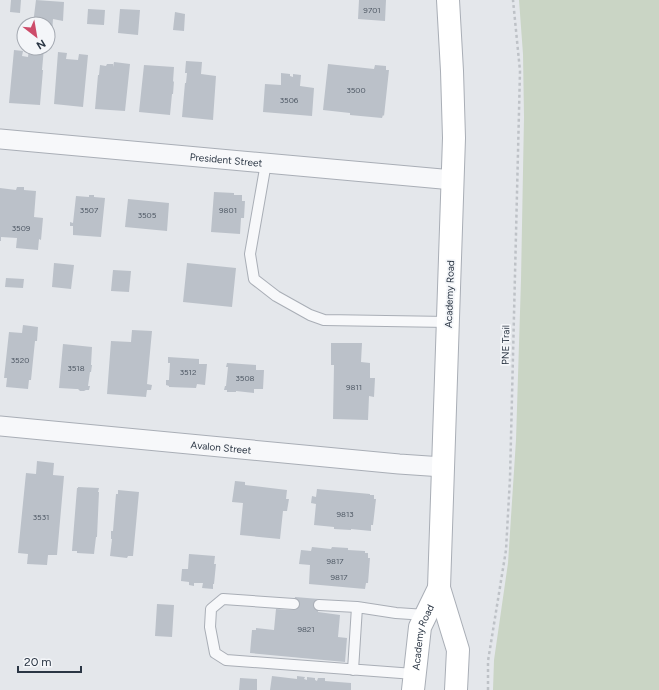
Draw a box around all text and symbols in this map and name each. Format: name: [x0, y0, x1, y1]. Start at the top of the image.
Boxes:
house number: 9701: [363, 5, 381, 15]
north arrow: [16, 16, 56, 56]
text: N: [34, 36, 48, 52]
house number: 3500: [346, 85, 366, 95]
house number: 3506: [280, 95, 299, 105]
street label: President Street: [189, 150, 263, 170]
house number: 3507: [80, 205, 99, 215]
house number: 9801: [219, 205, 237, 215]
house number: 3505: [138, 210, 157, 220]
house number: 3509: [12, 223, 31, 233]
street label: Academy Road: [442, 260, 457, 328]
street label: PNE Trail: [499, 325, 512, 365]
house number: 3520: [11, 355, 29, 365]
house number: 3518: [67, 363, 85, 373]
house number: 3512: [180, 367, 196, 377]
house number: 3508: [236, 373, 255, 383]
house number: 9811: [346, 382, 362, 392]
street label: Avalon Street: [190, 438, 252, 457]
house number: 9813: [336, 509, 354, 519]
house number: 3531: [33, 512, 49, 522]
house number: 9817: [326, 556, 344, 566]
house number: 9817: [330, 572, 348, 582]
street label: Academy Road: [409, 602, 437, 671]
house number: 9821: [297, 624, 315, 634]
scale bar: [18, 648, 81, 674]
text: 20 m: [24, 655, 52, 669]

